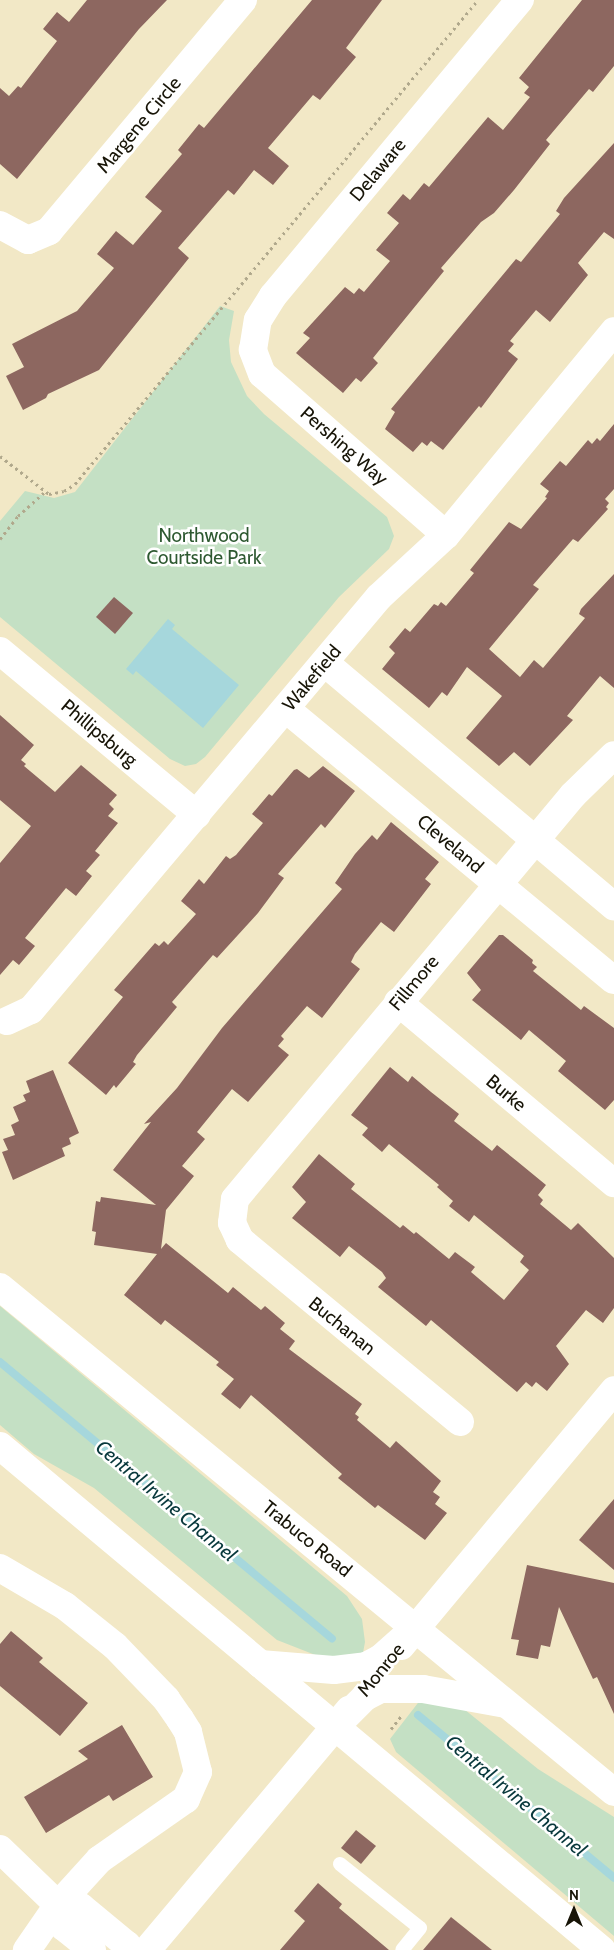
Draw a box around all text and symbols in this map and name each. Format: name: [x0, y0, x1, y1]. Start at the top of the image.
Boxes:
street label: Margene Circle: [92, 72, 186, 178]
street label: Delaware: [345, 134, 411, 206]
street label: Pershing Way: [296, 402, 392, 490]
park label: Northwood Courtside Park: [147, 525, 261, 569]
street label: Wakefield: [278, 640, 346, 716]
street label: Phillipsburg: [56, 695, 142, 771]
street label: Cleveland: [412, 810, 488, 878]
street label: Fillmore: [384, 951, 444, 1015]
street label: Burke: [481, 1070, 531, 1116]
street label: Buchanan: [304, 1292, 380, 1360]
water label: Central Irvine Channel: [91, 1435, 241, 1567]
street label: Trabuco Road: [258, 1496, 356, 1582]
street label: Monroe: [353, 1639, 409, 1701]
water label: Central Irvine Channel: [441, 1730, 591, 1862]
north arrow: [549, 1885, 599, 1935]
text: N: [569, 1886, 579, 1904]

